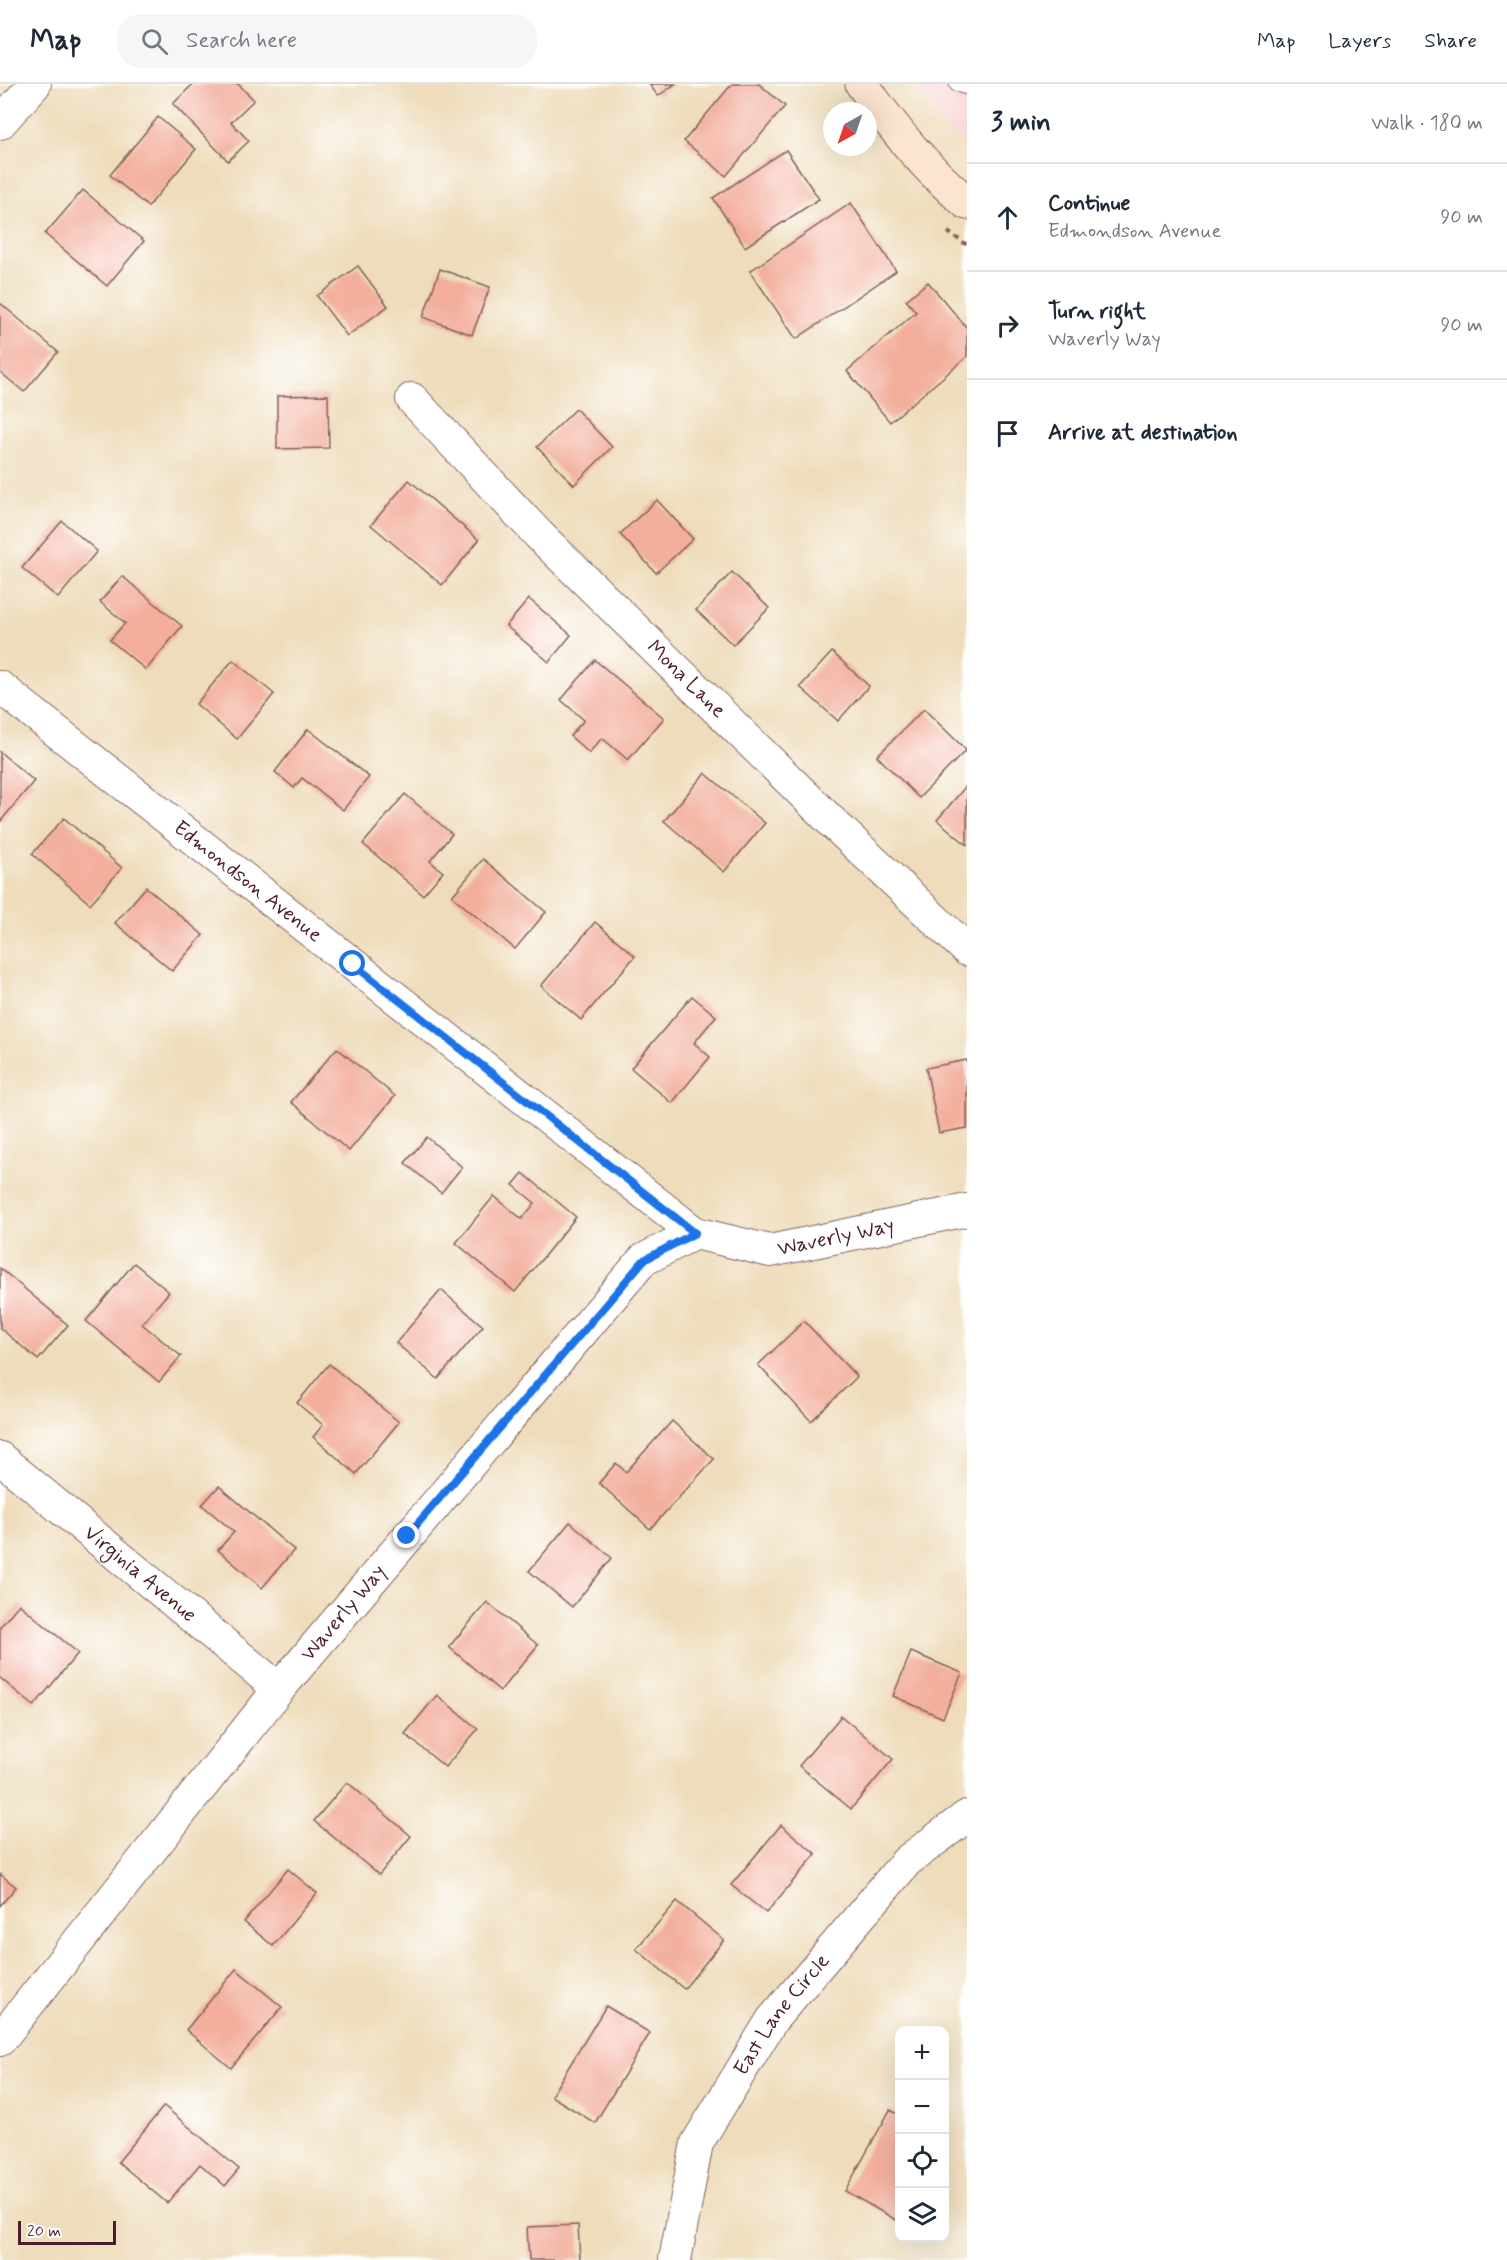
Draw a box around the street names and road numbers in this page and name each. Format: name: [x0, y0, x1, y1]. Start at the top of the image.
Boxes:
street label: Mona Lane: [640, 634, 732, 724]
street label: Edmondson Avenue: [167, 814, 328, 949]
street label: Waverly Way: [775, 1212, 897, 1263]
street label: Virginia Avenue: [78, 1519, 202, 1629]
street label: Waverly Way: [294, 1559, 392, 1667]
street label: East Lane Circle: [727, 1948, 836, 2081]

